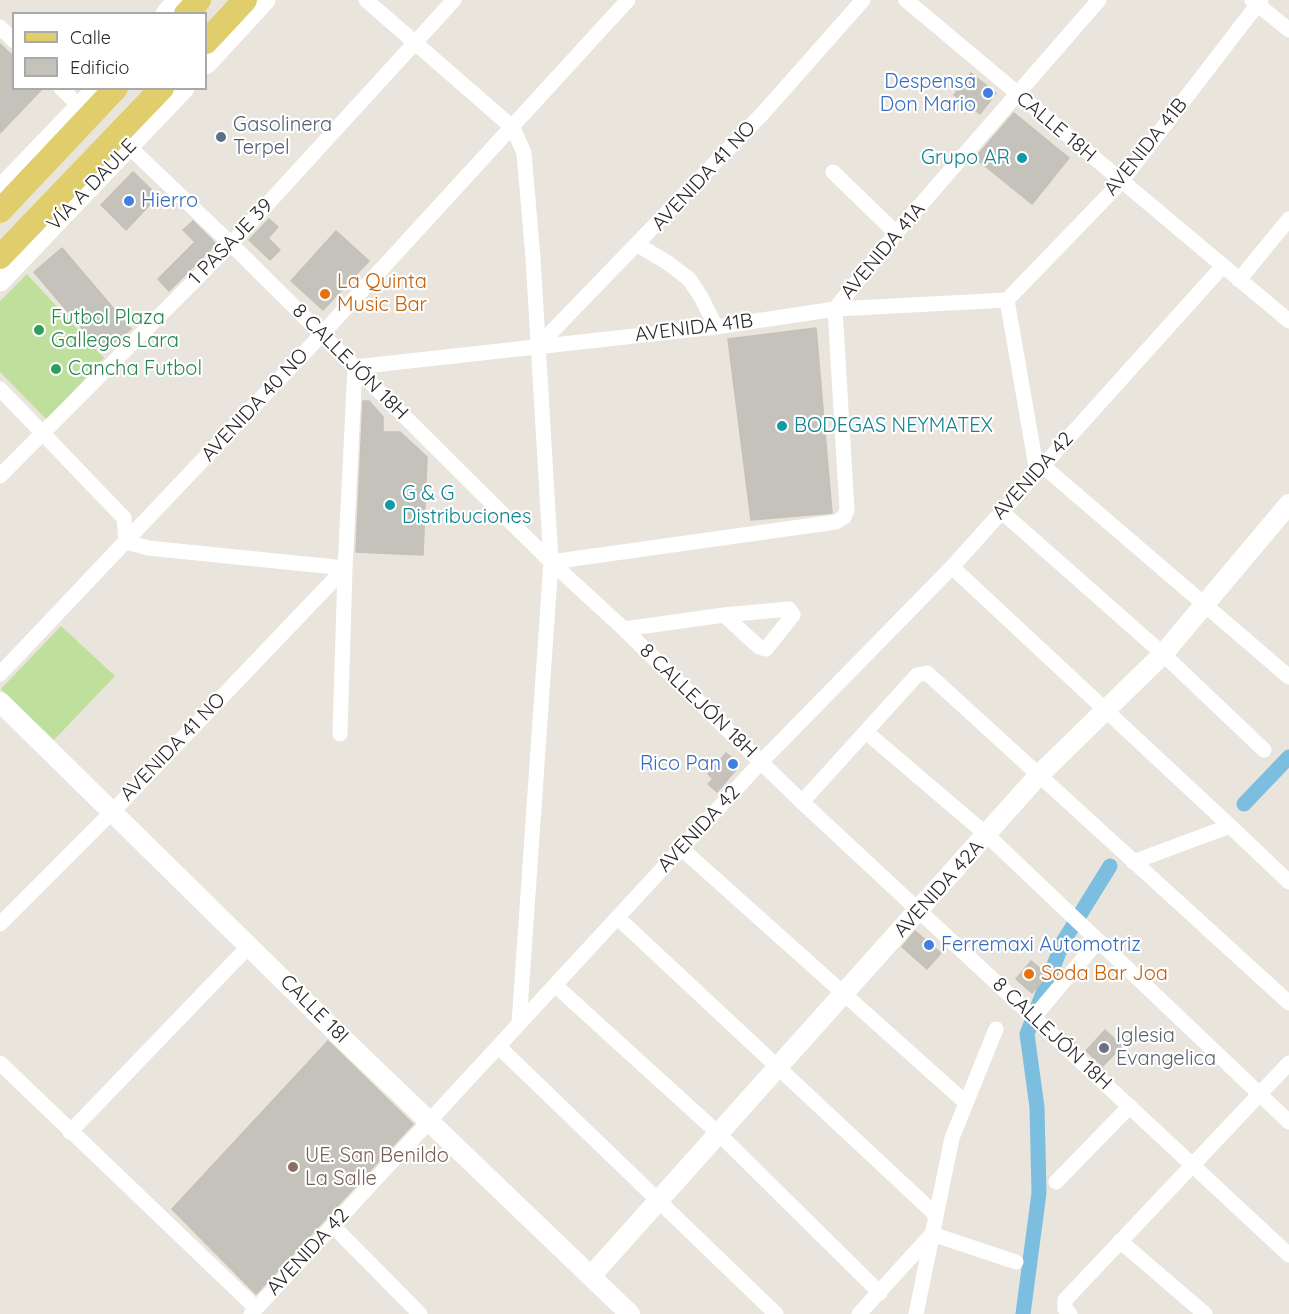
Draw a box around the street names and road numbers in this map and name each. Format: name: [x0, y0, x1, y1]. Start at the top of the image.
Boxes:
street label: CALLE 18H: [1011, 87, 1101, 167]
street label: AVENIDA 41B: [1099, 93, 1193, 201]
street label: AVENIDA 41 NO: [647, 116, 761, 236]
street label: VÍA A DAULE: [42, 134, 142, 236]
street label: 1 PASAJE 39: [184, 194, 278, 290]
street label: AVENIDA 41A: [836, 198, 930, 304]
street label: 8 CALLEJÓN 18H: [287, 299, 413, 425]
street label: AVENIDA 41B: [634, 309, 754, 347]
street label: AVENIDA 40 NO: [197, 344, 313, 466]
street label: AVENIDA 42: [987, 427, 1079, 525]
street label: 8 CALLEJÓN 18H: [634, 639, 762, 763]
street label: AVENIDA 41 NO: [115, 688, 231, 806]
street label: AVENIDA 42: [653, 781, 745, 877]
street label: AVENIDA 42A: [889, 835, 989, 943]
street label: CALLE 18I: [275, 970, 353, 1048]
street label: 8 CALLEJÓN 18H: [987, 973, 1117, 1095]
street label: AVENIDA 42: [262, 1204, 354, 1300]

